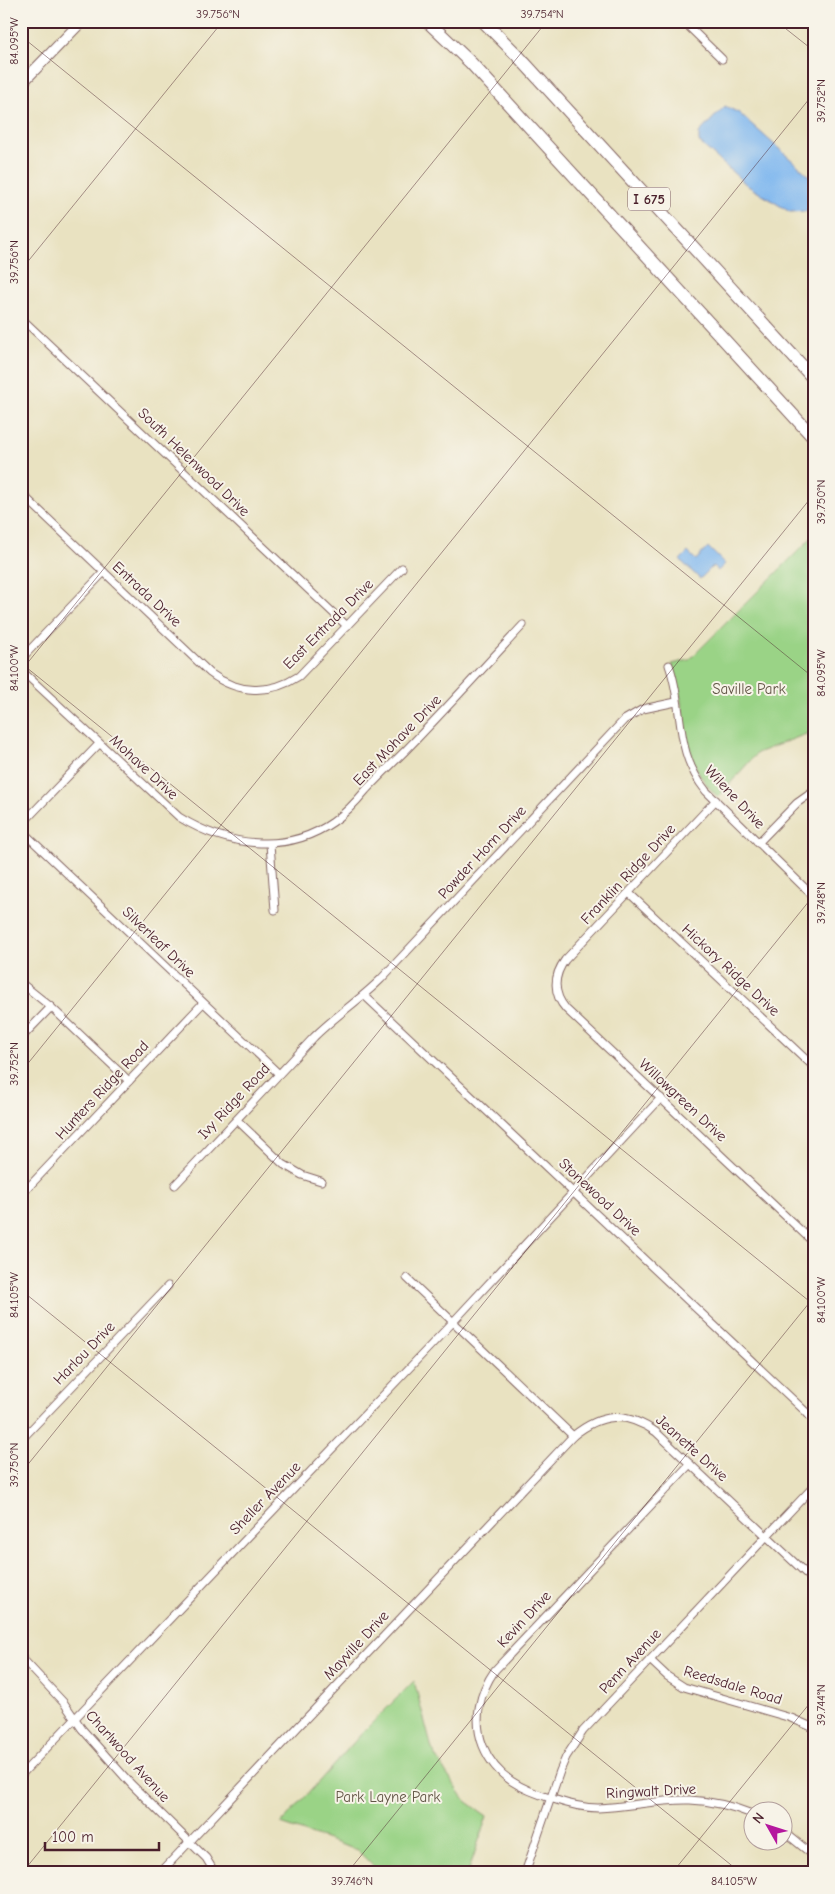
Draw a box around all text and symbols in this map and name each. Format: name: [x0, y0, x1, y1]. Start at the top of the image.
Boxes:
text: 39.756°N: [196, 7, 240, 21]
text: 39.754°N: [520, 7, 564, 21]
text: 84.095°W: [7, 17, 21, 65]
text: 39.752°N: [814, 79, 828, 123]
road number: I 675: [628, 188, 670, 210]
text: 39.756°N: [7, 240, 21, 284]
street label: South Helenwood Drive: [134, 404, 254, 520]
text: 39.750°N: [814, 480, 828, 524]
street label: Entrada Drive: [109, 557, 186, 631]
street label: East Entrada Drive: [279, 575, 377, 673]
text: 84.100°W: [7, 644, 21, 691]
text: 84.095°W: [814, 649, 828, 697]
park label: Saville Park: [712, 680, 786, 698]
street label: East Mohave Drive: [349, 690, 445, 789]
street label: Mohave Drive: [106, 731, 182, 804]
street label: Wilene Drive: [701, 761, 769, 833]
street label: Powder Horn Drive: [434, 801, 530, 902]
street label: Franklin Ridge Drive: [577, 820, 679, 928]
text: 39.748°N: [814, 882, 828, 924]
street label: Silverleaf Drive: [119, 903, 200, 982]
street label: Hickory Ridge Drive: [678, 920, 784, 1020]
street label: Hunters Ridge Road: [52, 1037, 152, 1143]
text: 39.752°N: [7, 1042, 21, 1086]
street label: Willowgreen Drive: [635, 1055, 731, 1146]
street label: Ivy Ridge Road: [194, 1059, 274, 1143]
street label: Stonewood Drive: [555, 1154, 645, 1240]
text: 84.105°W: [7, 1272, 21, 1318]
text: 84.100°W: [814, 1276, 828, 1323]
street label: Harlou Drive: [49, 1317, 119, 1388]
street label: Jeanette Drive: [652, 1411, 732, 1485]
text: 39.750°N: [7, 1443, 21, 1487]
street label: Sheller Avenue: [226, 1457, 305, 1538]
street label: Kevin Drive: [493, 1586, 555, 1651]
street label: Mayville Drive: [319, 1606, 393, 1683]
street label: Penn Avenue: [595, 1624, 665, 1697]
street label: Reedsdale Road: [682, 1662, 784, 1708]
text: 39.744°N: [814, 1684, 828, 1726]
street label: Charlwood Avenue: [82, 1706, 174, 1806]
street label: Ringwalt Drive: [606, 1780, 697, 1802]
park label: Park Layne Park: [336, 1788, 441, 1806]
north arrow: [742, 1802, 792, 1852]
text: N: [749, 1809, 768, 1827]
scale bar: [45, 1819, 159, 1851]
text: 100 m: [52, 1828, 94, 1846]
text: 39.746°N: [331, 1874, 373, 1888]
text: 84.105°W: [711, 1874, 757, 1888]

